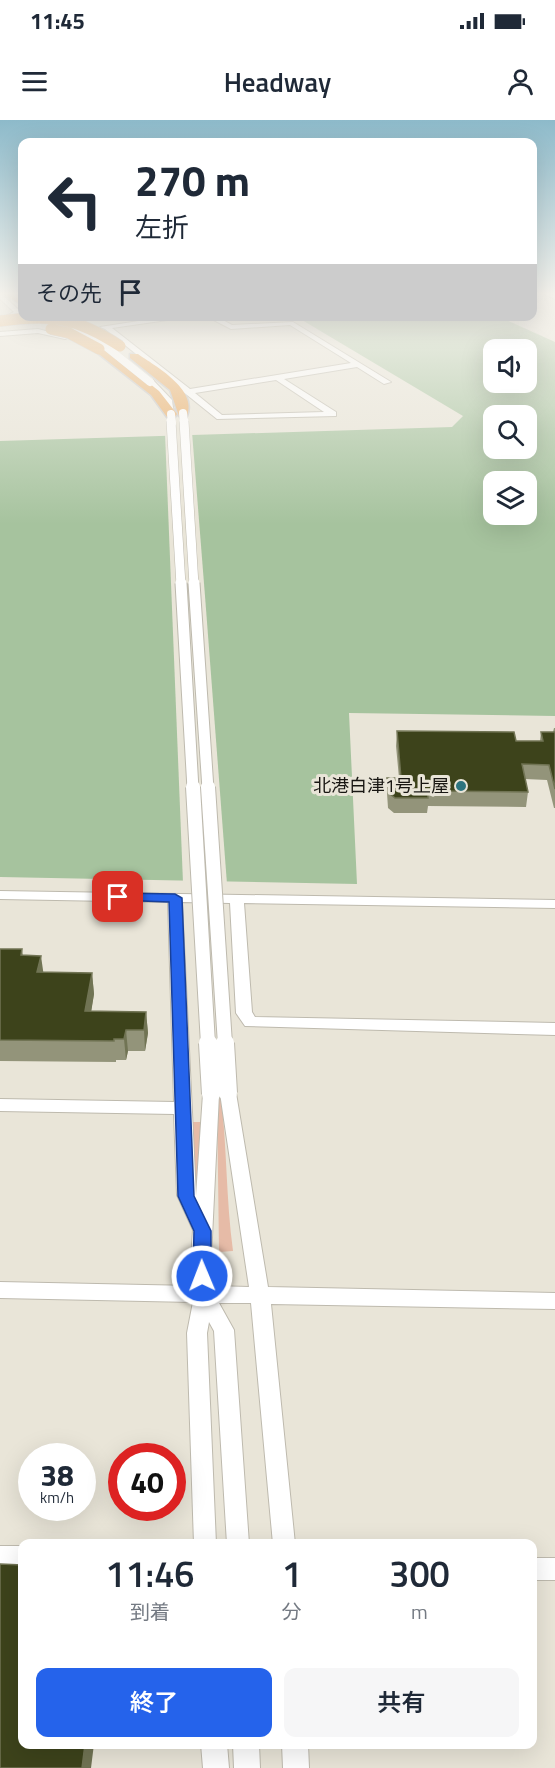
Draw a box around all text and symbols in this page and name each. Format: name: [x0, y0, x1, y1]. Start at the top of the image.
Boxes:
text: 11:45: [30, 4, 85, 38]
text: Headway: [224, 61, 331, 102]
icon: menu: [18, 65, 51, 98]
icon: person: [504, 65, 537, 98]
text: 270 m: [135, 148, 250, 212]
icon: left: [36, 162, 114, 240]
text: 左折: [135, 206, 189, 247]
text: その先: [36, 276, 102, 310]
icon: arrive: [114, 276, 147, 309]
map controls: [483, 339, 537, 525]
button: sound: [483, 339, 537, 393]
button: search: [483, 405, 537, 459]
button: layers: [483, 471, 537, 525]
place label: 北港白津1号上屋: [313, 772, 449, 799]
marker: 北港白津1号上屋: [454, 779, 468, 793]
pin: [92, 871, 143, 922]
icon: arrive: [101, 880, 134, 913]
position arrow: [170, 1244, 234, 1308]
speed limit sign: 40: [108, 1443, 186, 1521]
text: 38: [40, 1452, 74, 1498]
text: km/h: [40, 1486, 74, 1509]
text: 11:46: [105, 1546, 195, 1601]
text: 1: [282, 1546, 302, 1601]
text: 300: [389, 1546, 450, 1601]
text: 到着: [130, 1596, 170, 1627]
text: 分: [282, 1596, 302, 1627]
text: m: [411, 1596, 428, 1627]
button: 終了: [36, 1668, 272, 1737]
button: 共有: [284, 1668, 519, 1737]

